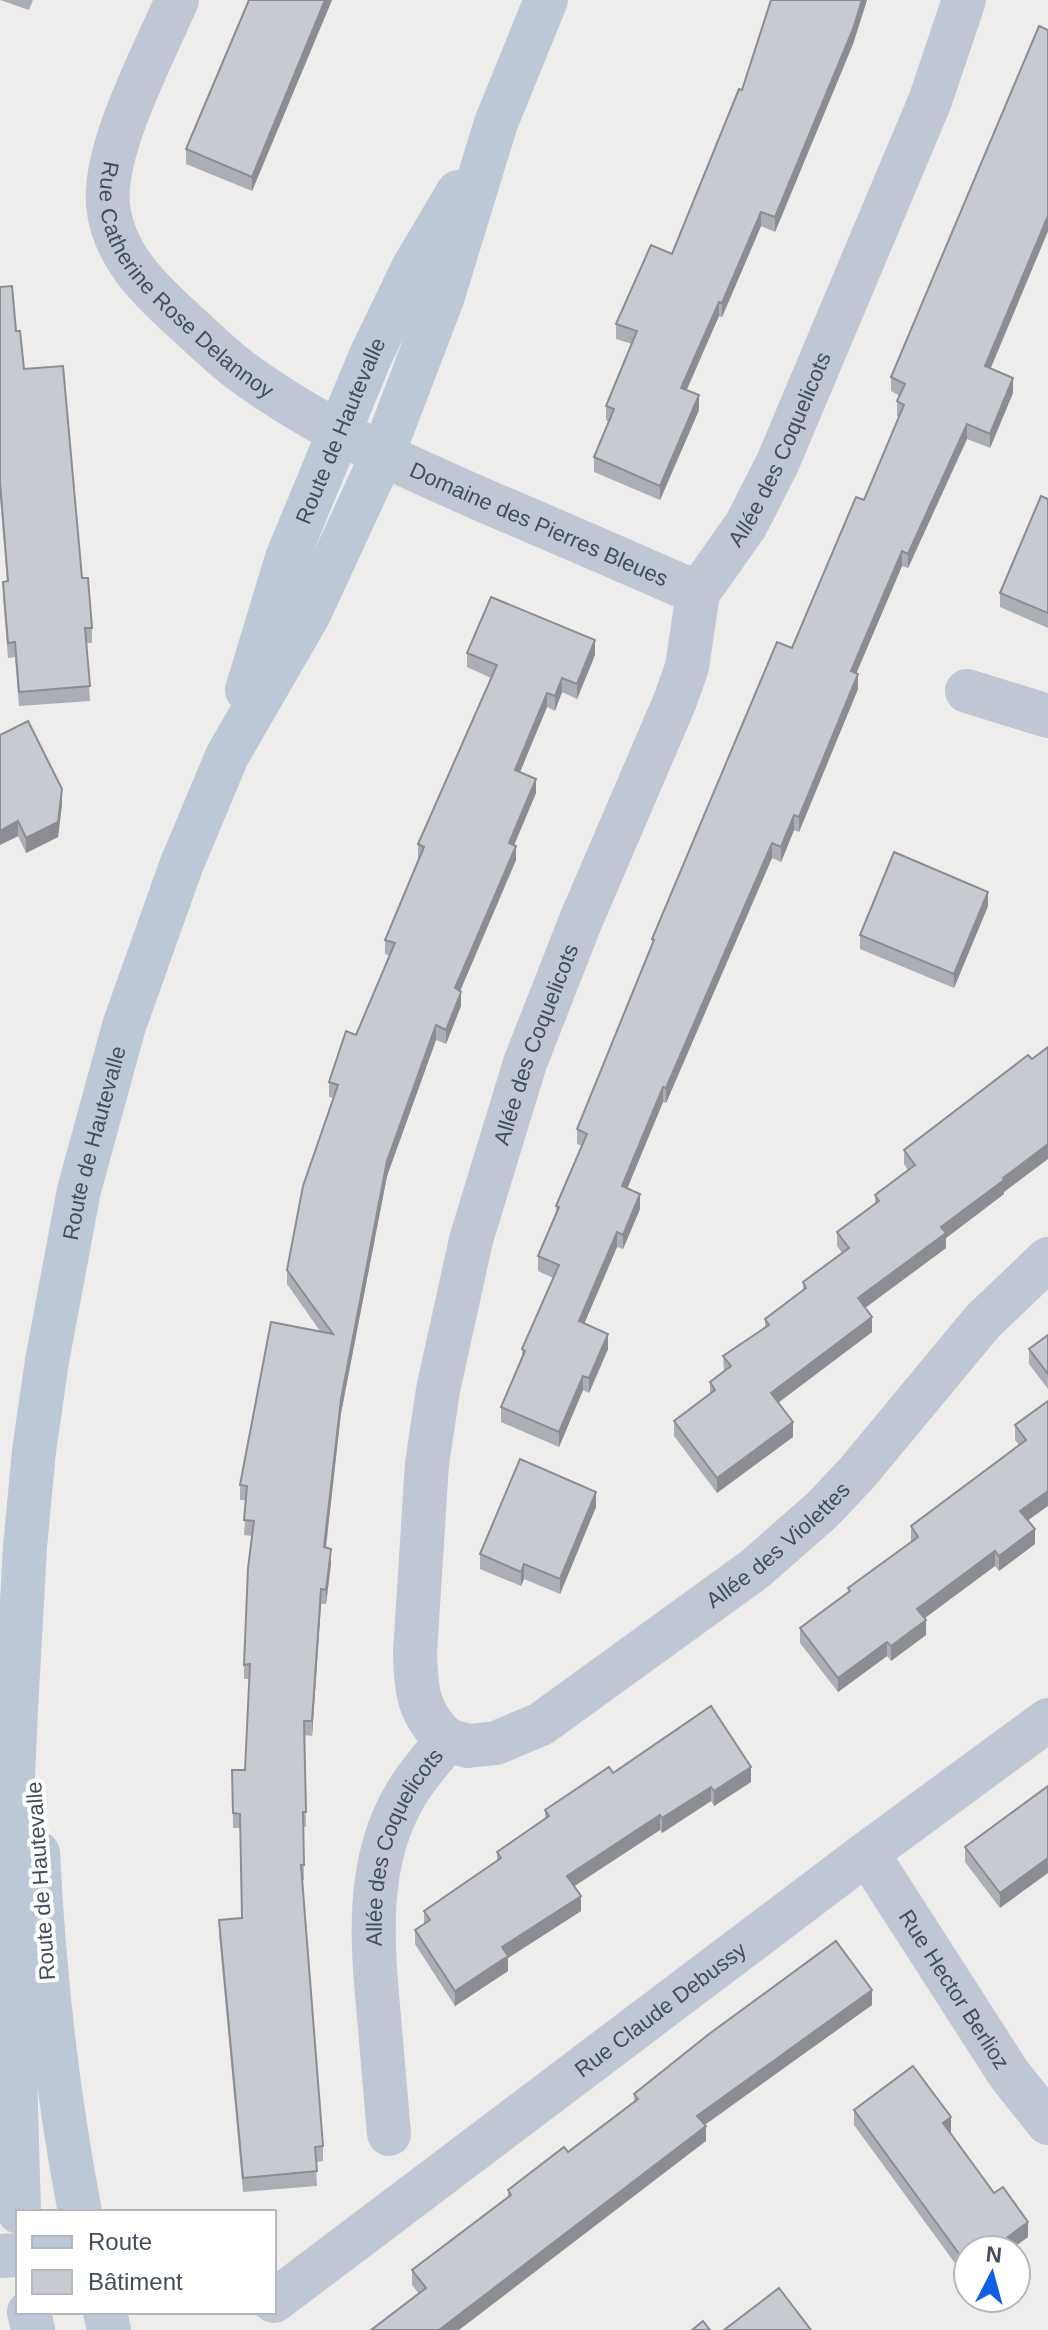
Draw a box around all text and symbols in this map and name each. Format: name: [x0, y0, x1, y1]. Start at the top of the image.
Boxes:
street label: Rue Catherine Rose Delannoy: [95, 159, 278, 403]
street label: Route de Hautevalle: [291, 333, 391, 528]
street label: Allée des Coquelicots: [723, 348, 836, 551]
street label: Domaine des Pierres Bleues: [406, 457, 672, 591]
street label: Allée des Coquelicots: [489, 941, 583, 1148]
street label: Route de Hautevalle: [58, 1043, 131, 1242]
street label: Allée des Violettes: [701, 1477, 855, 1613]
street label: Allée des Coquelicots: [362, 1743, 448, 1947]
street label: Route de Hautevalle: [21, 1781, 60, 1981]
street label: Rue Hector Berlioz: [894, 1905, 1015, 2074]
street label: Rue Claude Debussy: [570, 1937, 751, 2082]
legend: [16, 2210, 276, 2314]
text: Route: [88, 2228, 152, 2255]
north arrow: [952, 2234, 1032, 2314]
text: N: [985, 2241, 1003, 2268]
text: Bâtiment: [88, 2268, 183, 2295]

